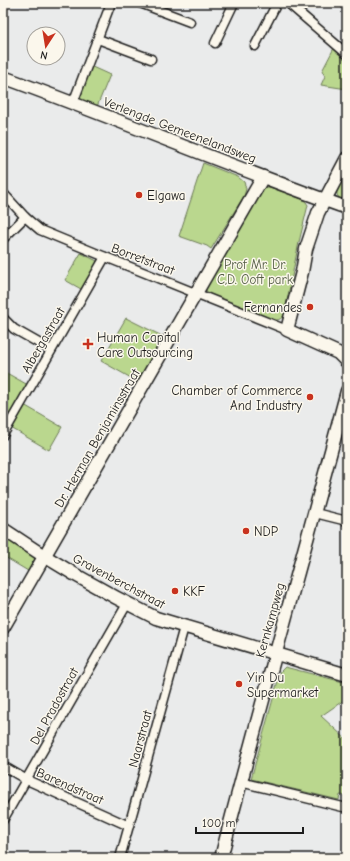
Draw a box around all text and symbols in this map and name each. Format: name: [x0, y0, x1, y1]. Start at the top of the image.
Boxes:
north arrow: [26, 26, 66, 66]
text: N: [39, 48, 49, 62]
street label: Verlengde Gemeenelandsweg: [102, 94, 258, 166]
place label: Elgawa: [147, 188, 186, 203]
marker: Elgawa: [134, 190, 144, 200]
street label: Borretstraat: [109, 240, 178, 278]
park label: Prof Mr. Dr. C,D. Ooft park: [217, 257, 294, 287]
place label: Fernandes: [244, 300, 302, 315]
marker: Fernandes: [305, 302, 315, 312]
street label: Albergastraat: [18, 303, 68, 376]
place label: Human Capital Care Outsourcing: [97, 330, 193, 360]
marker: Human Capital Care Outsourcing: [82, 338, 94, 350]
street label: Dr. Herman Benjaminsstraat: [51, 365, 143, 510]
place label: Chamber of Commerce And Industry: [171, 383, 302, 413]
marker: Chamber of Commerce And Industry: [305, 392, 315, 402]
place label: NDP: [254, 524, 278, 539]
marker: NDP: [241, 526, 251, 536]
street label: Gravenberchstraat: [70, 550, 169, 612]
street label: Kernkampweg: [252, 581, 288, 659]
place label: KKF: [183, 584, 206, 599]
marker: KKF: [170, 586, 180, 596]
street label: Del Pradostraat: [27, 664, 82, 747]
place label: Yin Du Supermarket: [247, 670, 320, 700]
marker: Yin Du Supermarket: [234, 679, 244, 689]
street label: Naarstraat: [125, 708, 155, 769]
street label: Barendstraat: [34, 765, 107, 808]
scale bar: [196, 809, 303, 835]
text: 100 m: [202, 816, 235, 830]

